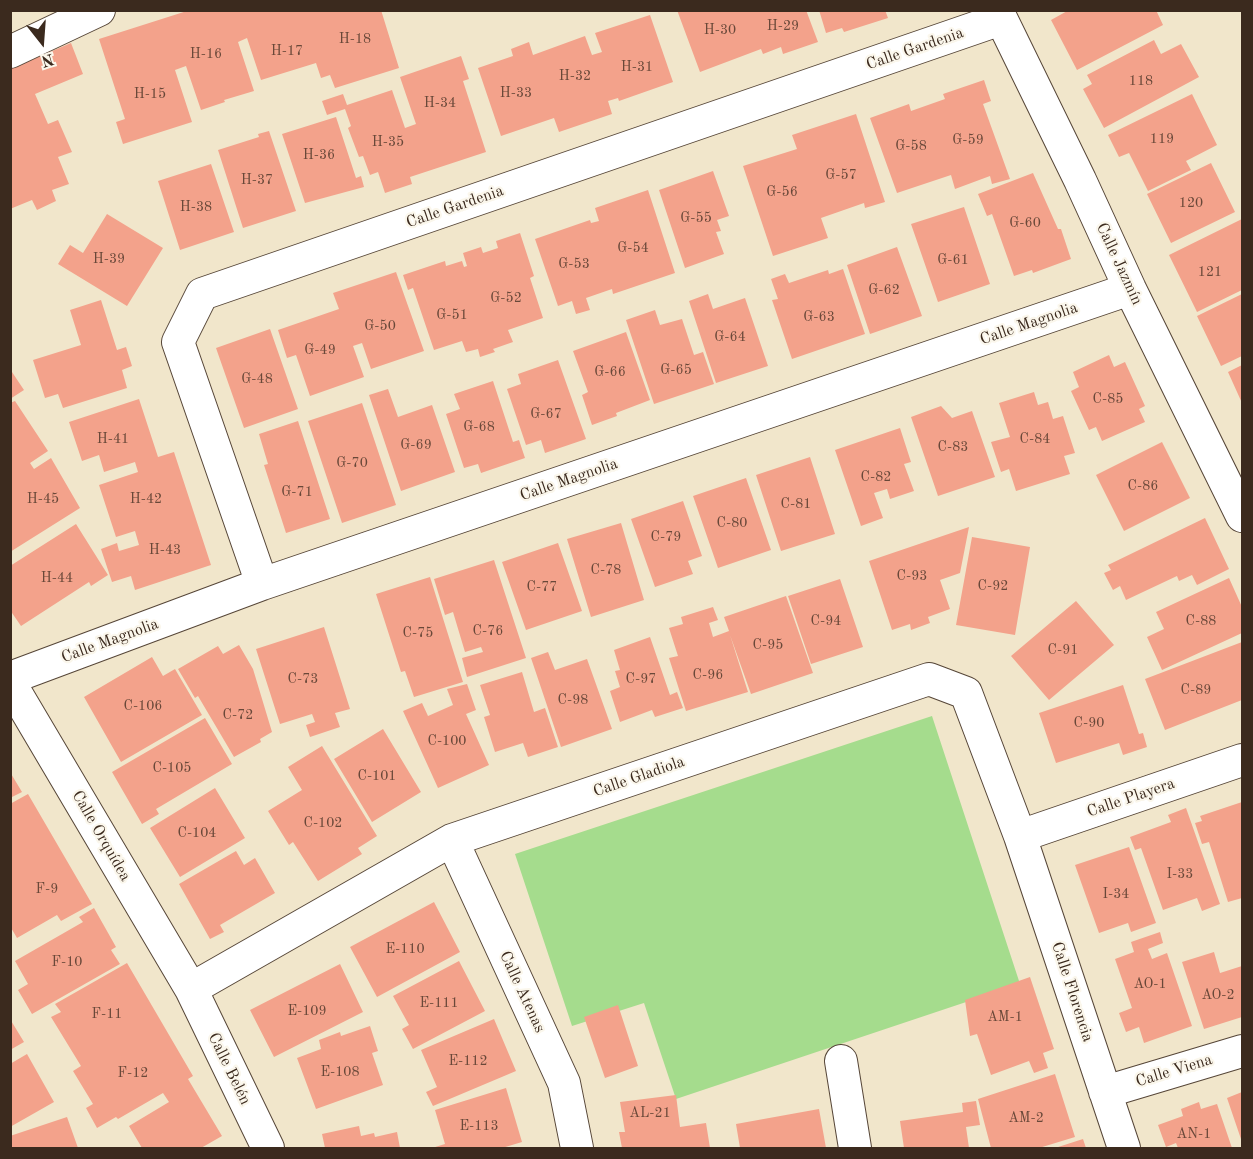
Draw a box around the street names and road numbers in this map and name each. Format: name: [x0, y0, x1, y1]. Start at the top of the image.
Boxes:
street label: Calle Gardenia: [864, 23, 966, 75]
street label: Calle Gardenia: [404, 181, 506, 233]
street label: Calle Jazmín: [1092, 220, 1146, 308]
street label: Calle Magnolia: [978, 298, 1080, 350]
street label: Calle Magnolia: [518, 454, 620, 506]
street label: Calle Magnolia: [59, 615, 161, 667]
street label: Calle Gladiola: [591, 752, 687, 802]
street label: Calle Playera: [1085, 774, 1177, 822]
street label: Calle Orquídea: [67, 787, 135, 885]
street label: Calle Florencia: [1047, 940, 1097, 1044]
street label: Calle Atenas: [495, 948, 549, 1036]
street label: Calle Belén: [203, 1030, 255, 1108]
street label: Calle Viena: [1133, 1050, 1215, 1092]

